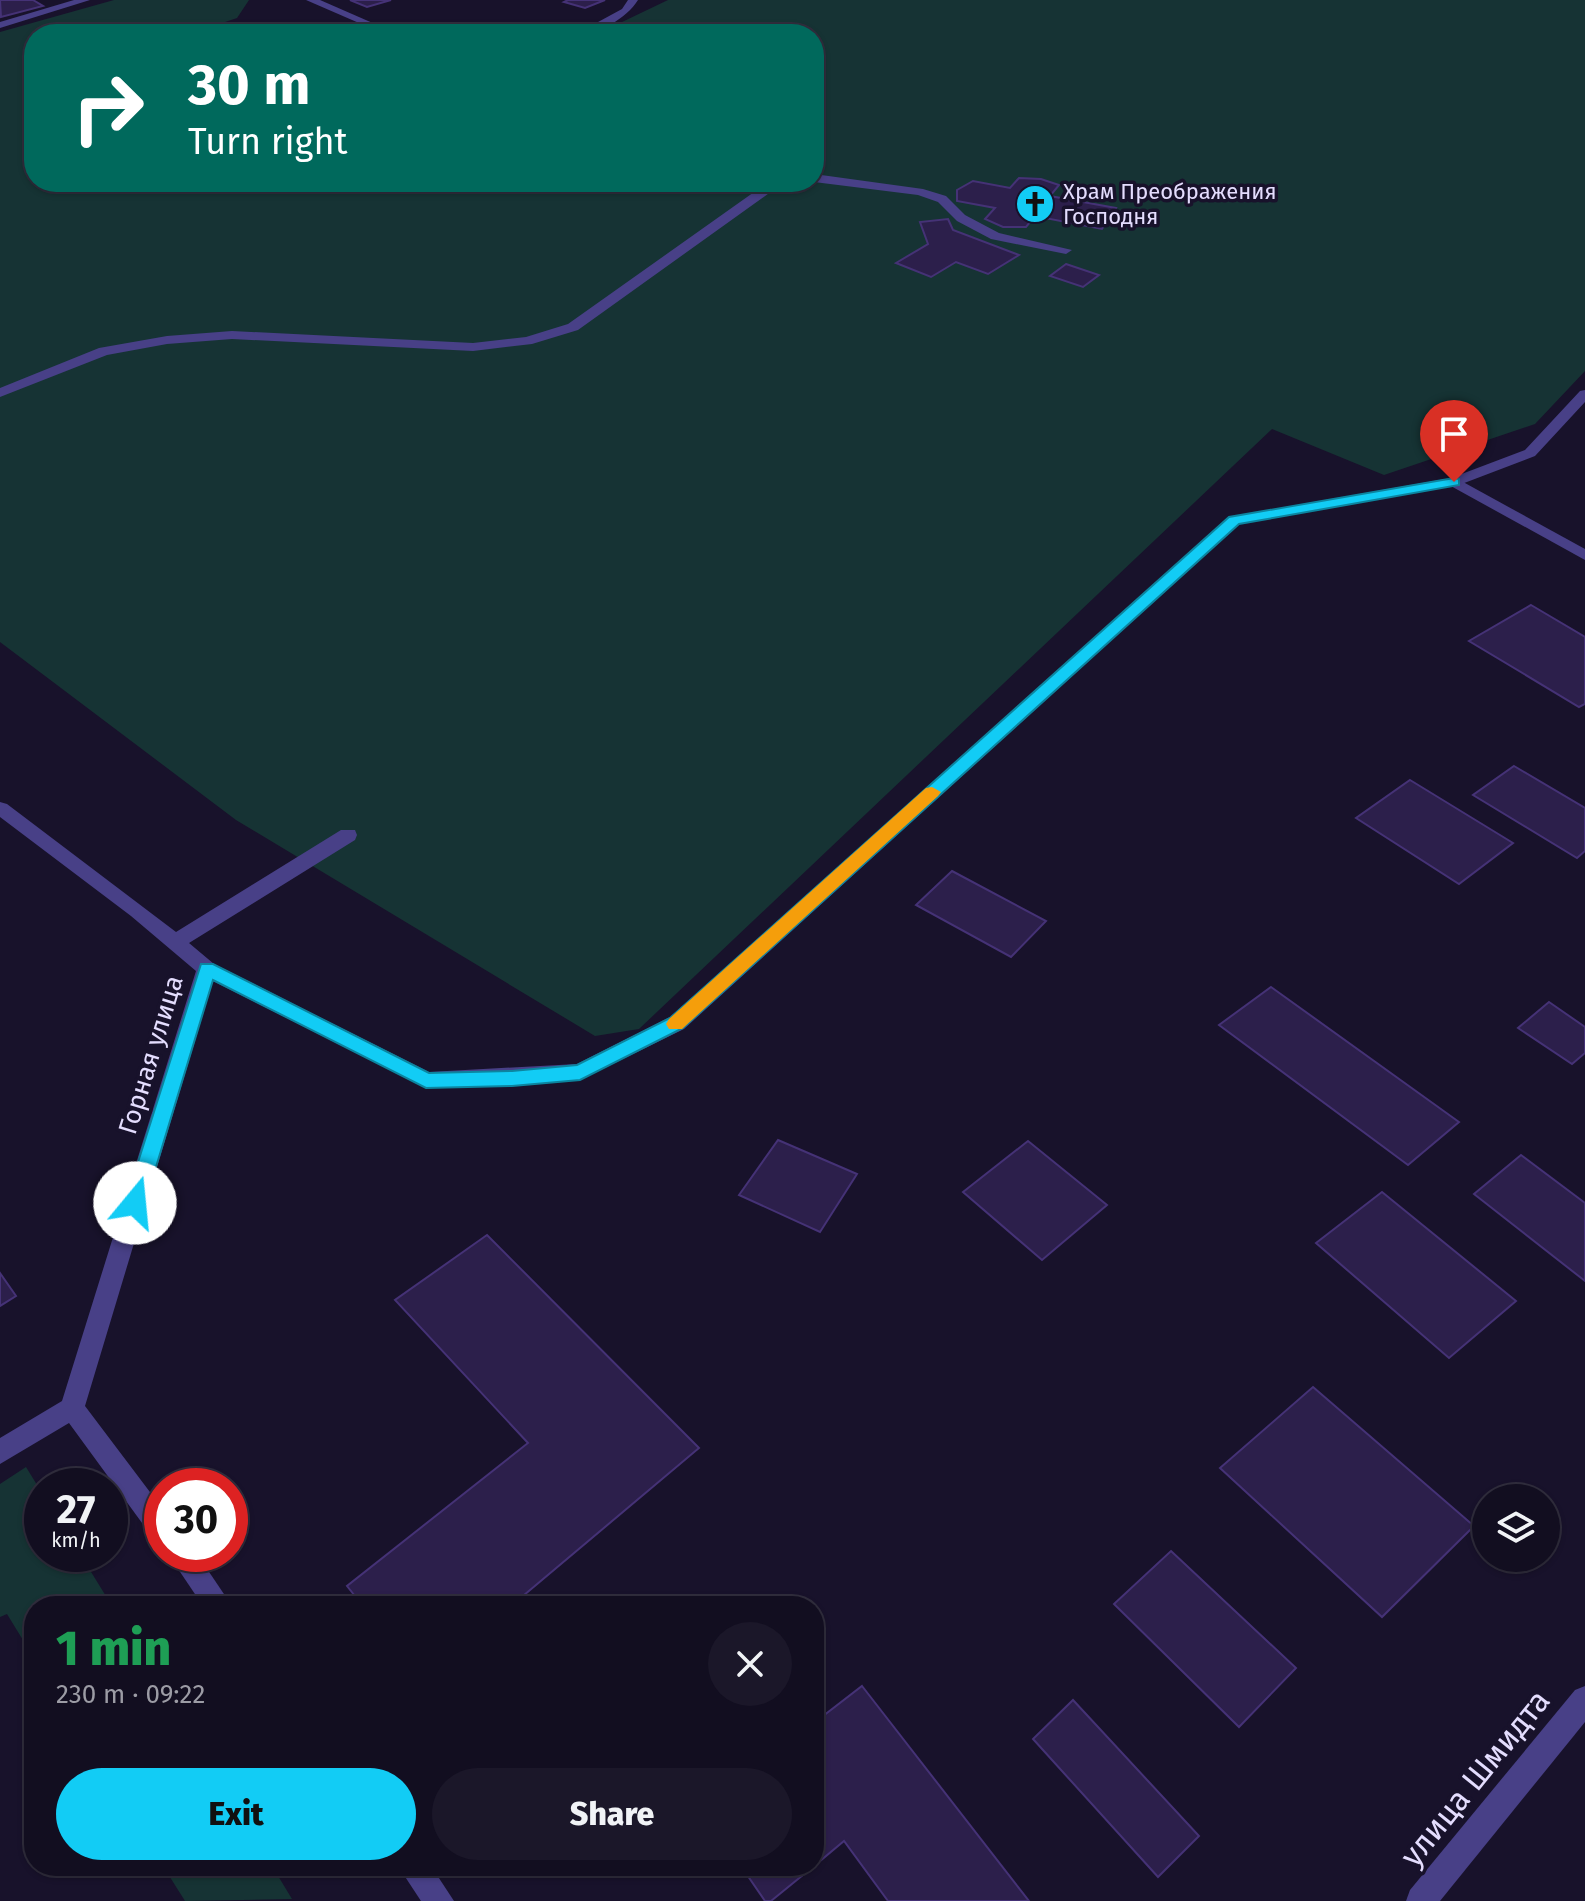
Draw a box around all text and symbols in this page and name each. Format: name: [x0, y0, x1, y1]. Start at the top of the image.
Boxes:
text: 30 m: [188, 52, 310, 119]
icon: right: [56, 56, 160, 160]
text: Turn right: [188, 120, 348, 164]
place label: Храм Преображения Господня: [1063, 178, 1277, 230]
church icon: Храм Преображения Господня: [1014, 183, 1056, 225]
pin: [1420, 400, 1488, 482]
icon: arrive: [1432, 412, 1476, 456]
street label: Горная улица: [112, 972, 190, 1138]
position arrow: [93, 1161, 177, 1245]
speed limit sign: 30: [144, 1468, 248, 1572]
map controls: [1472, 1484, 1560, 1572]
button: layers: [1472, 1484, 1560, 1572]
text: 27: [57, 1486, 96, 1534]
text: km/h: [51, 1528, 101, 1552]
text: 1 min: [56, 1620, 171, 1678]
button: close: [708, 1622, 792, 1706]
text: 230 m · 09:22: [56, 1679, 205, 1710]
street label: улица Шмидта: [1392, 1682, 1558, 1874]
button: Exit: [56, 1768, 416, 1860]
button: Share: [432, 1768, 792, 1860]

